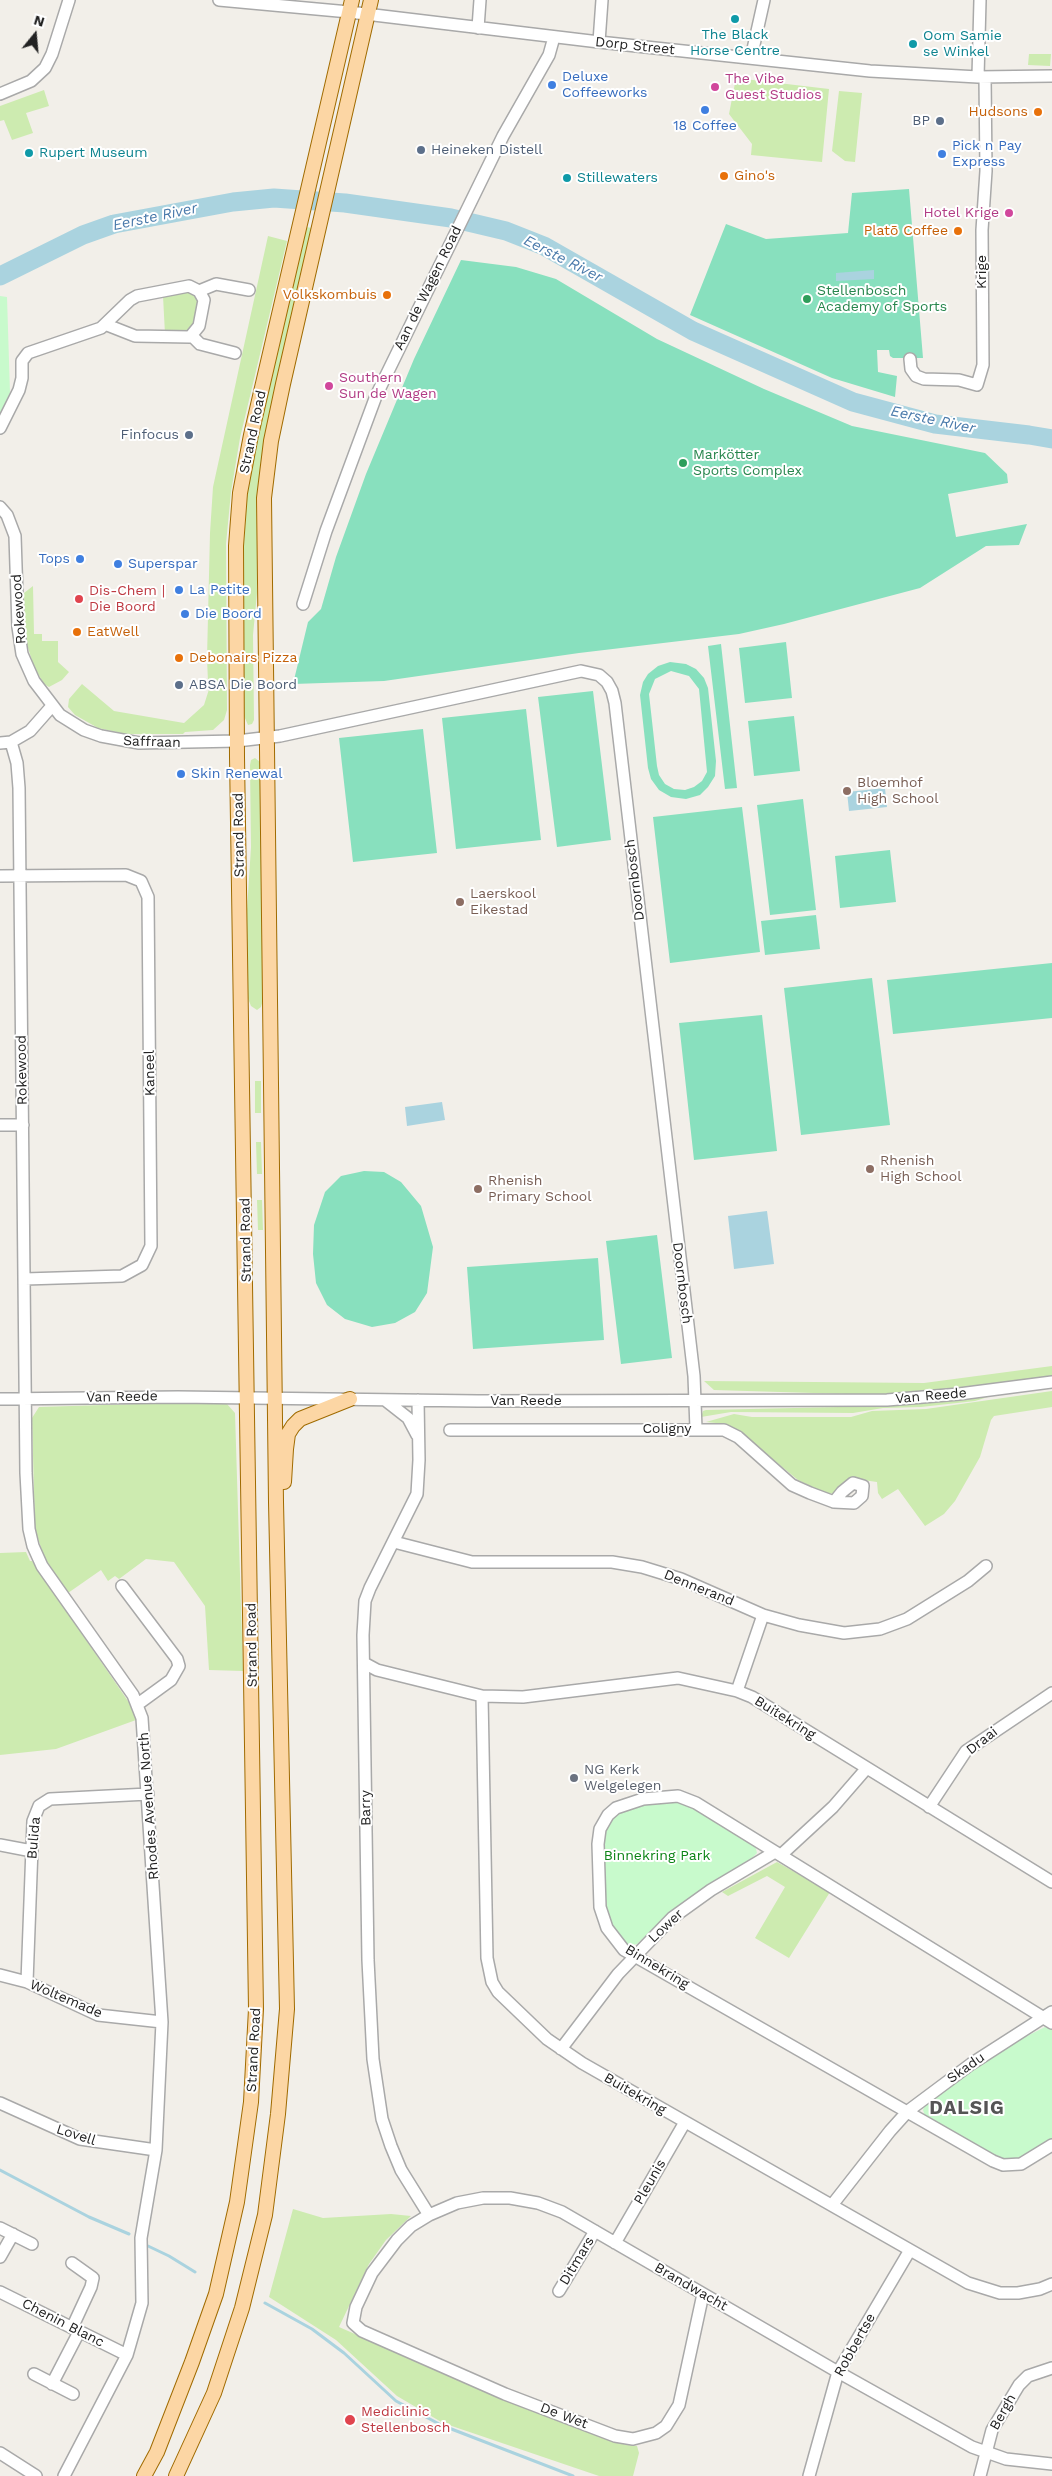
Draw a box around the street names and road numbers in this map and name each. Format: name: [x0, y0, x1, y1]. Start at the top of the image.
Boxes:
street label: Dorp Street: [594, 33, 676, 59]
street label: Aan de Wagen Road: [391, 223, 465, 353]
street label: Krige: [974, 255, 990, 289]
street label: Strand Road: [236, 389, 270, 475]
street label: Rokewood: [8, 573, 30, 645]
street label: Saffraan: [123, 733, 181, 751]
street label: Strand Road: [230, 793, 248, 877]
street label: Doornbosch: [622, 838, 648, 922]
street label: Rokewood: [13, 1035, 31, 1105]
street label: Kaneel: [141, 1050, 159, 1096]
street label: Strand Road: [237, 1198, 255, 1282]
street label: Doornbosch: [669, 1241, 695, 1325]
street label: Van Reede: [895, 1385, 967, 1407]
street label: Van Reede: [86, 1388, 158, 1406]
street label: Van Reede: [490, 1393, 562, 1409]
street label: Coligny: [642, 1421, 692, 1437]
street label: Dennerand: [661, 1566, 737, 1610]
street label: Strand Road: [243, 1603, 261, 1687]
street label: Buitekring: [751, 1693, 819, 1743]
street label: Draai: [963, 1724, 1001, 1758]
street label: Rhodes Avenue North: [135, 1732, 163, 1880]
street label: Barry: [357, 1790, 375, 1826]
street label: Bulida: [24, 1816, 44, 1860]
street label: Lower: [645, 1906, 687, 1946]
street label: Binnekring: [622, 1941, 692, 1993]
street label: Woltemade: [27, 1976, 105, 2022]
street label: Strand Road: [243, 2007, 265, 2093]
street label: Skadu: [944, 2049, 988, 2087]
street label: Buitekring: [601, 2069, 669, 2119]
street label: Lovell: [54, 2121, 98, 2149]
street label: Pleunis: [630, 2156, 670, 2208]
street label: Ditmars: [556, 2234, 598, 2288]
street label: Brandwacht: [651, 2259, 731, 2315]
street label: Chenin Blanc: [19, 2295, 107, 2351]
street label: Robbertse: [831, 2310, 879, 2380]
street label: Bergh: [986, 2391, 1020, 2433]
street label: De Wet: [538, 2399, 590, 2433]

